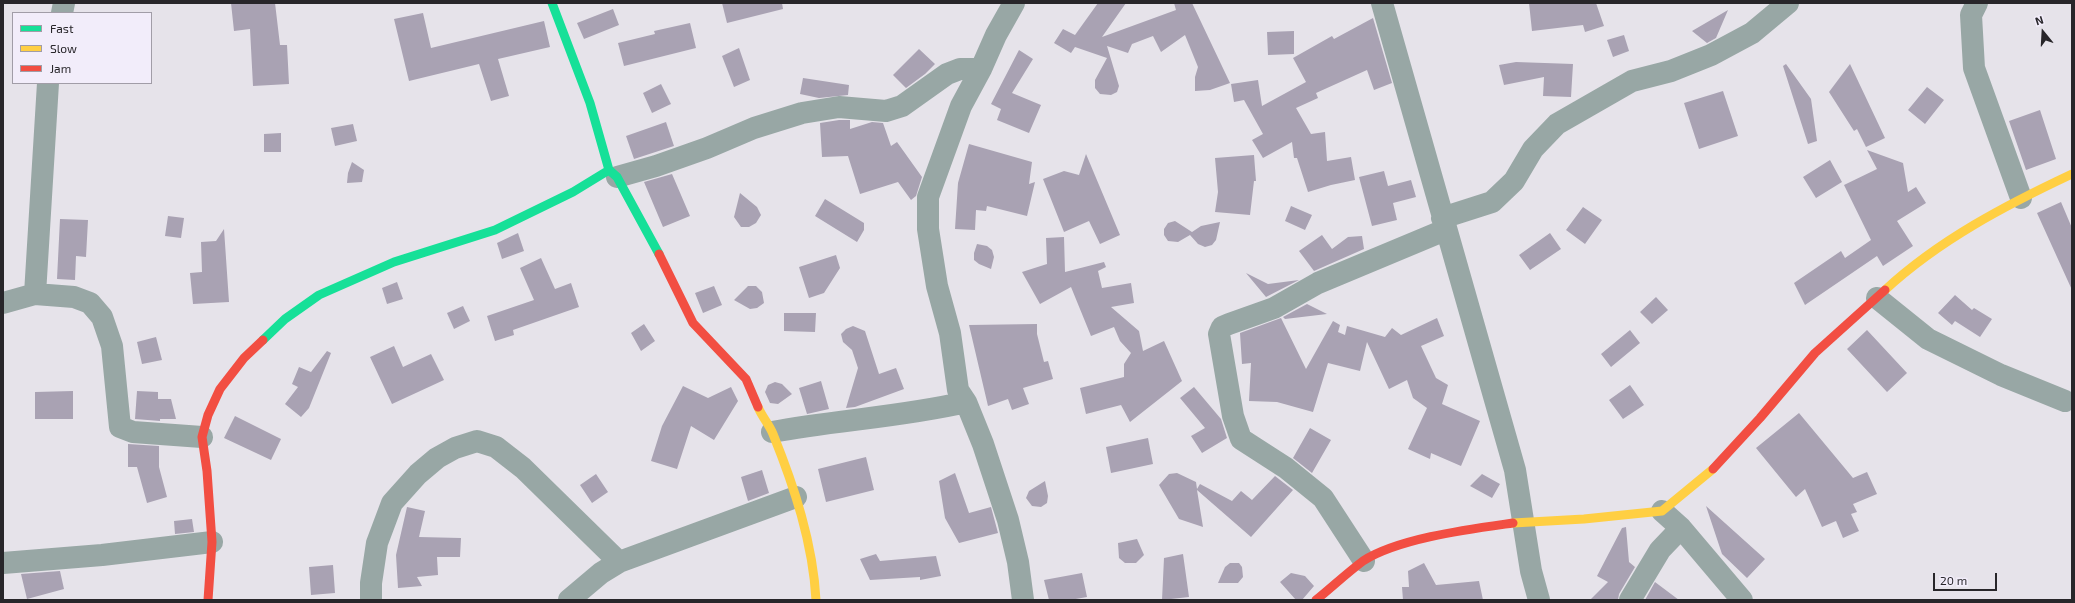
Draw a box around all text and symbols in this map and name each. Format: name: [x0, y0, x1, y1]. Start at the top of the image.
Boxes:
legend: [12, 12, 152, 84]
north arrow: [2023, 12, 2063, 52]
text: N: [2033, 13, 2045, 28]
text: Fast: [50, 21, 73, 35]
text: Slow: [50, 41, 77, 55]
text: Jam: [50, 61, 71, 75]
scale bar: [1935, 565, 1999, 591]
text: 20 m: [1940, 573, 1967, 587]

